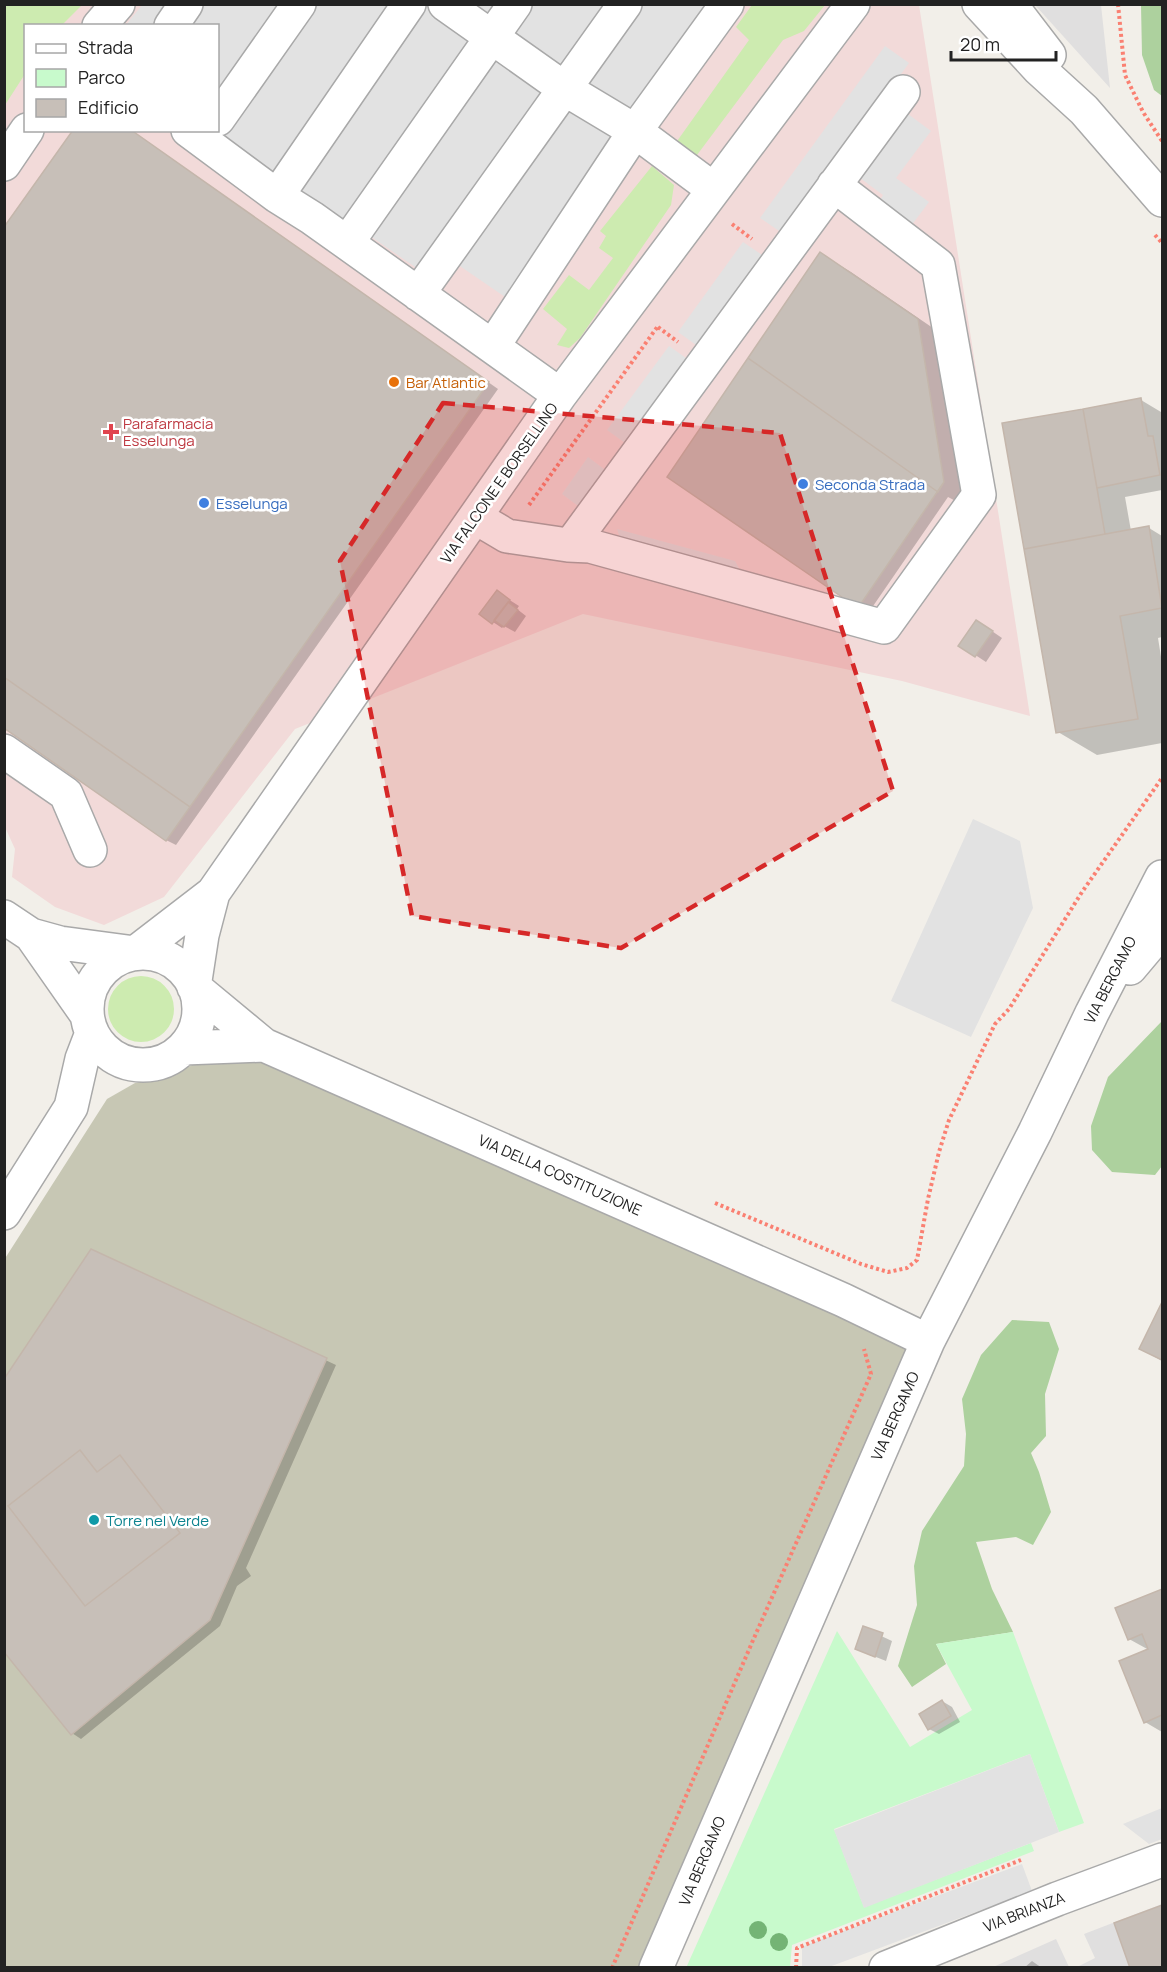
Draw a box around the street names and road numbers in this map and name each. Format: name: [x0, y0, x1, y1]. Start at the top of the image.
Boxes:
street label: VIA FALCONE E BORSELLINO: [435, 398, 563, 568]
street label: VIA BERGAMO: [1079, 933, 1141, 1027]
street label: VIA DELLA COSTITUZIONE: [475, 1129, 645, 1221]
street label: VIA BERGAMO: [866, 1368, 924, 1464]
street label: VIA BERGAMO: [674, 1813, 730, 1909]
street label: VIA BRIANZA: [980, 1887, 1068, 1937]

